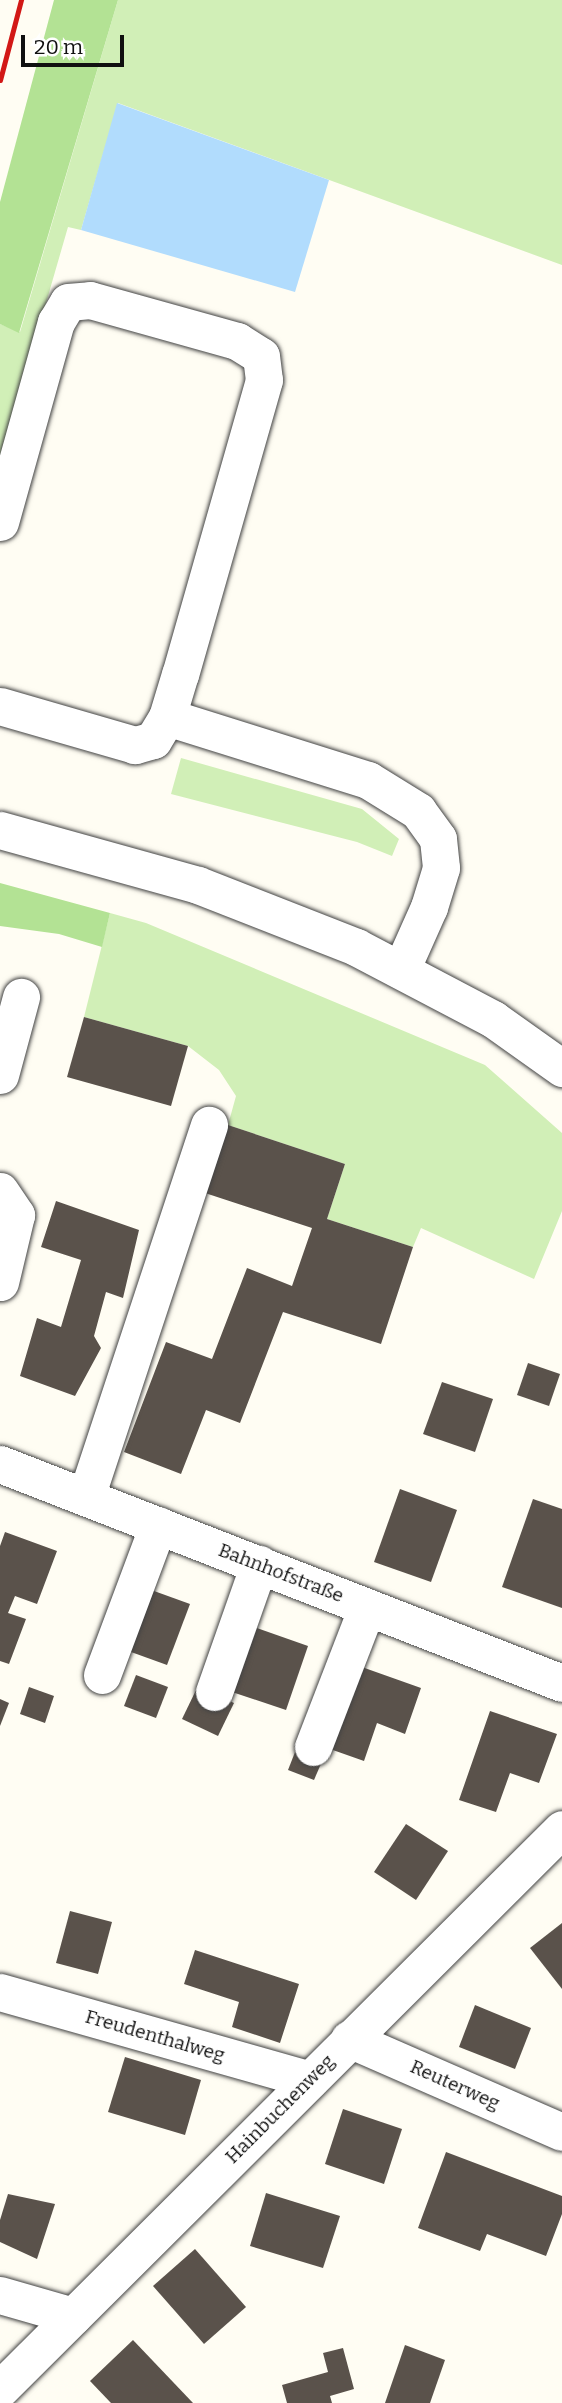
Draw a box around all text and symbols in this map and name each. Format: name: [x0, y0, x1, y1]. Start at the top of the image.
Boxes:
scale bar: [24, 21, 128, 65]
text: 20 m: [34, 34, 83, 60]
street label: Bahnhofstraße: [215, 1539, 347, 1607]
street label: Freudenthalweg: [83, 2005, 227, 2067]
street label: Hainbuchenweg: [221, 2050, 339, 2168]
street label: Reuterweg: [407, 2055, 503, 2115]

